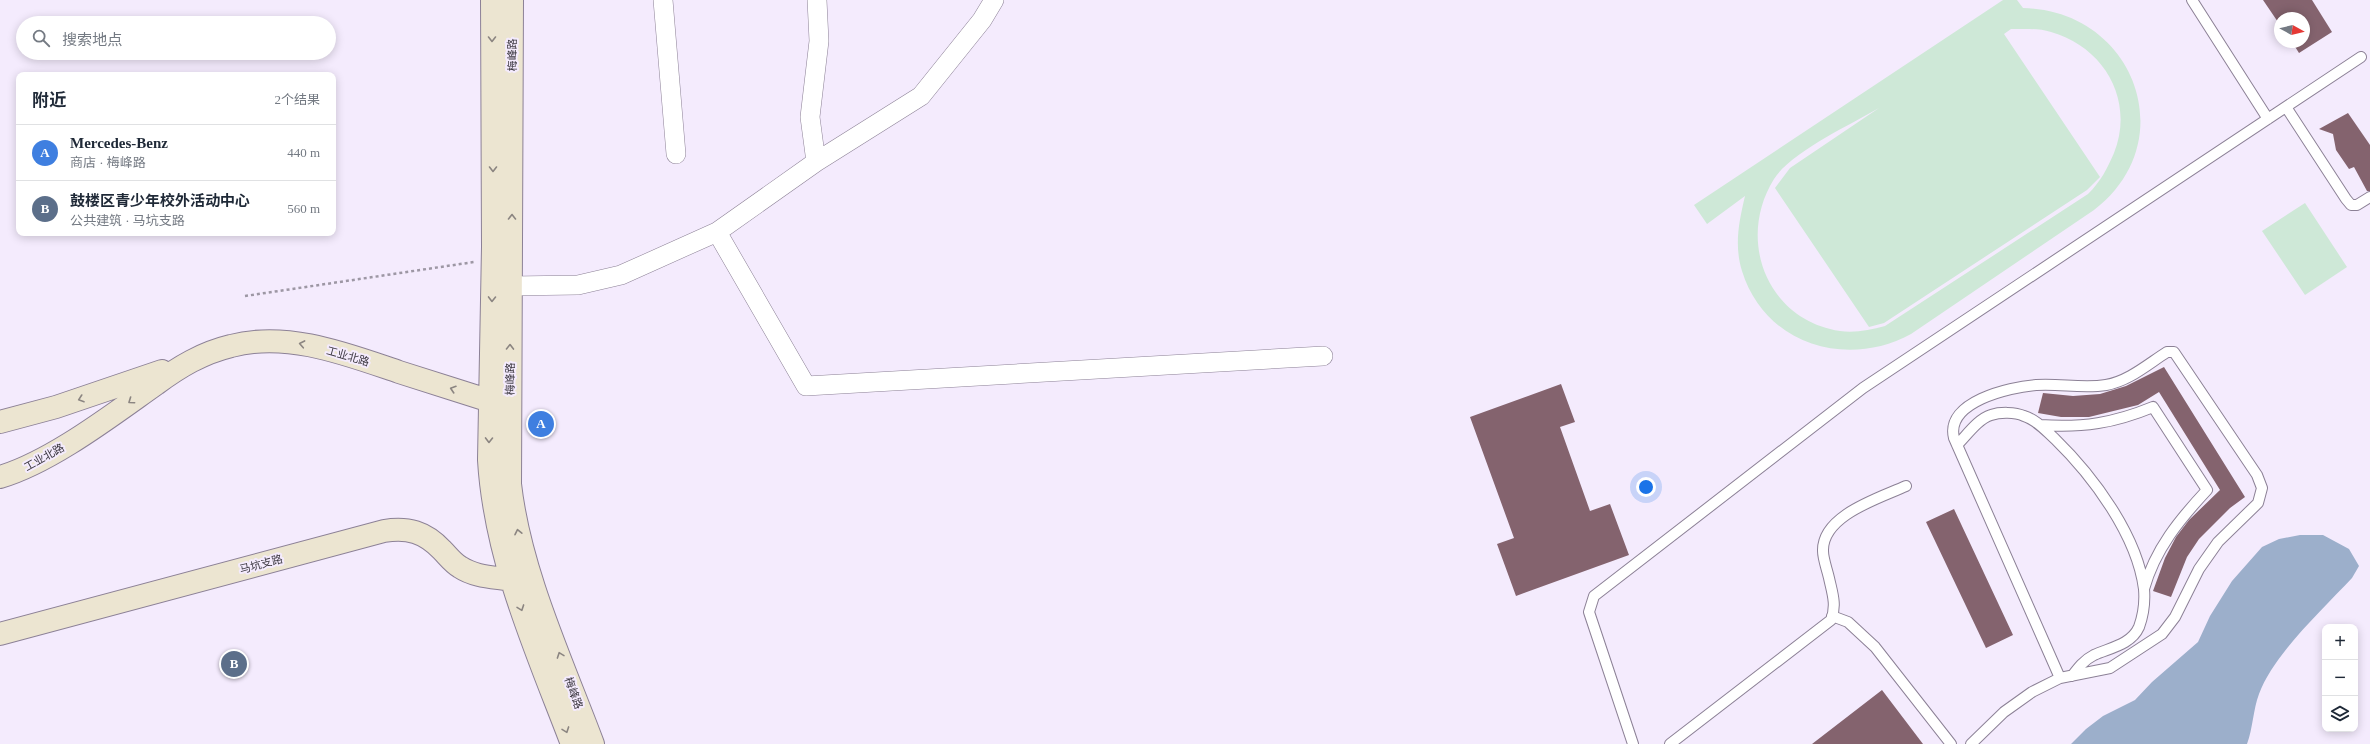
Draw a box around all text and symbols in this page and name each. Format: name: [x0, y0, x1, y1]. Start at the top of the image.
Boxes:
north arrow: [2274, 12, 2310, 48]
search box: [16, 16, 336, 60]
icon: search: [30, 27, 52, 49]
text: 搜索地点: [62, 32, 122, 48]
one-way arrow: [488, 36, 496, 42]
street label: 梅峰路: [506, 39, 518, 72]
text: 附近: [32, 91, 66, 110]
text: 2个结果: [274, 92, 320, 107]
text: Mercedes-Benz: [70, 135, 168, 151]
text: A: [40, 145, 50, 160]
text: 440 m: [287, 145, 320, 160]
text: 商店 · 梅峰路: [70, 155, 146, 170]
one-way arrow: [489, 166, 497, 172]
text: 鼓楼区青少年校外活动中心: [70, 193, 250, 209]
text: B: [41, 201, 49, 216]
text: 560 m: [287, 201, 320, 216]
text: 公共建筑 · 马坑支路: [70, 213, 185, 228]
one-way arrow: [508, 214, 516, 220]
one-way arrow: [488, 296, 496, 302]
one-way arrow: [299, 340, 305, 349]
street label: 工业北路: [325, 344, 371, 368]
one-way arrow: [506, 344, 515, 350]
street label: 梅峰路: [504, 362, 516, 396]
one-way arrow: [450, 385, 457, 394]
one-way arrow: [77, 394, 84, 402]
one-way arrow: [129, 396, 136, 403]
pin: A: [528, 409, 554, 439]
one-way arrow: [485, 437, 494, 443]
street label: 工业北路: [22, 441, 66, 473]
your location: [1636, 477, 1656, 497]
one-way arrow: [514, 529, 522, 535]
street label: 马坑支路: [238, 553, 284, 575]
one-way arrow: [517, 605, 525, 612]
map controls: [2322, 624, 2358, 732]
button: +: [2322, 624, 2358, 660]
pin: B: [221, 649, 247, 679]
one-way arrow: [556, 651, 565, 658]
button: −: [2322, 660, 2358, 696]
street label: 梅峰路: [563, 675, 585, 711]
button: layers: [2322, 696, 2358, 732]
one-way arrow: [562, 727, 570, 734]

